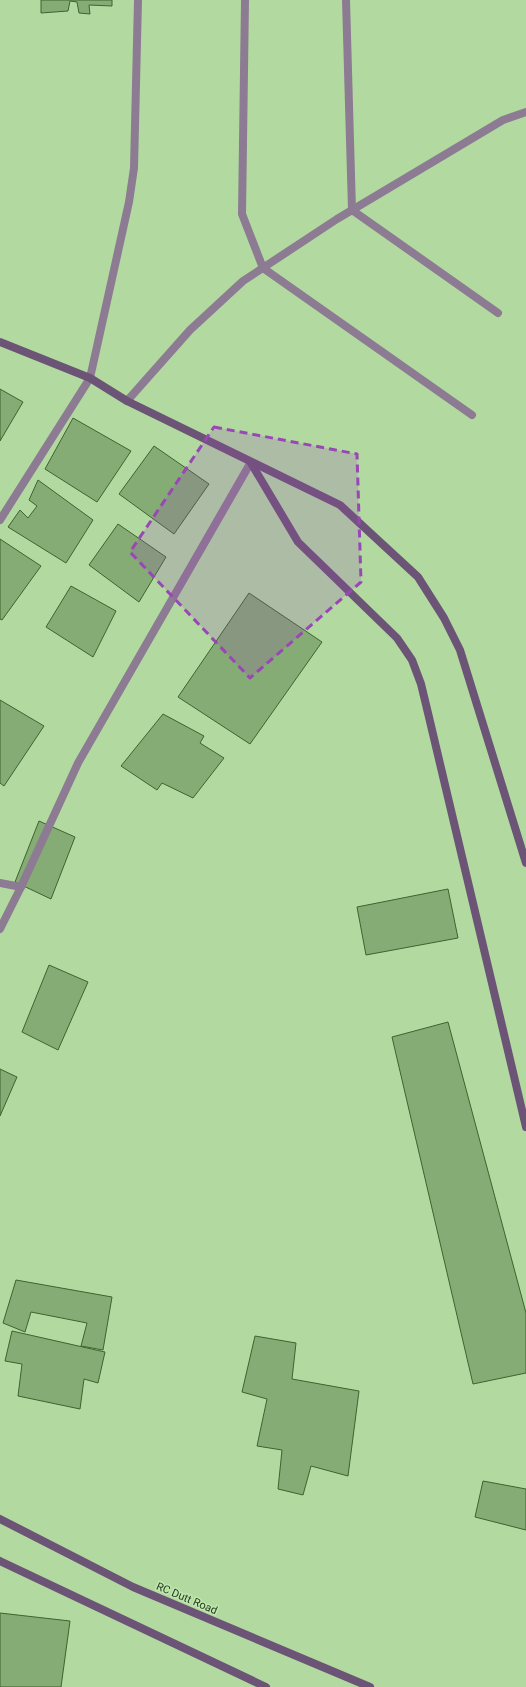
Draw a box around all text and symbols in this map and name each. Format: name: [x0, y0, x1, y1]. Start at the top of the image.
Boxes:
street label: RC Dutt Road: [154, 1580, 219, 1617]

